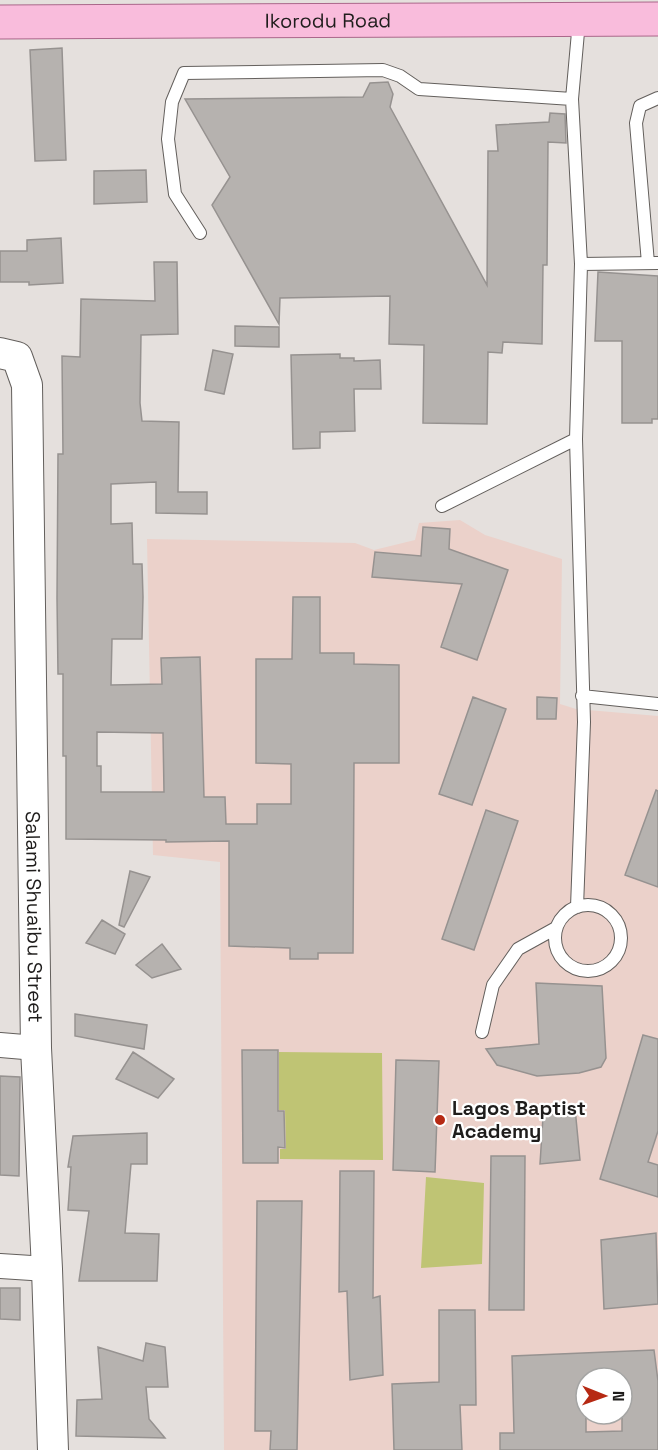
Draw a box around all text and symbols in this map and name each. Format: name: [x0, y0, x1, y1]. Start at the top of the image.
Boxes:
street label: Ikorodu Road: [265, 7, 391, 34]
street label: Salami Shuaibu Street: [20, 811, 49, 1023]
place label: Lagos Baptist Academy: [452, 1095, 586, 1144]
marker: Lagos Baptist Academy: [433, 1113, 447, 1127]
north arrow: [574, 1366, 634, 1426]
text: N: [608, 1391, 629, 1402]

